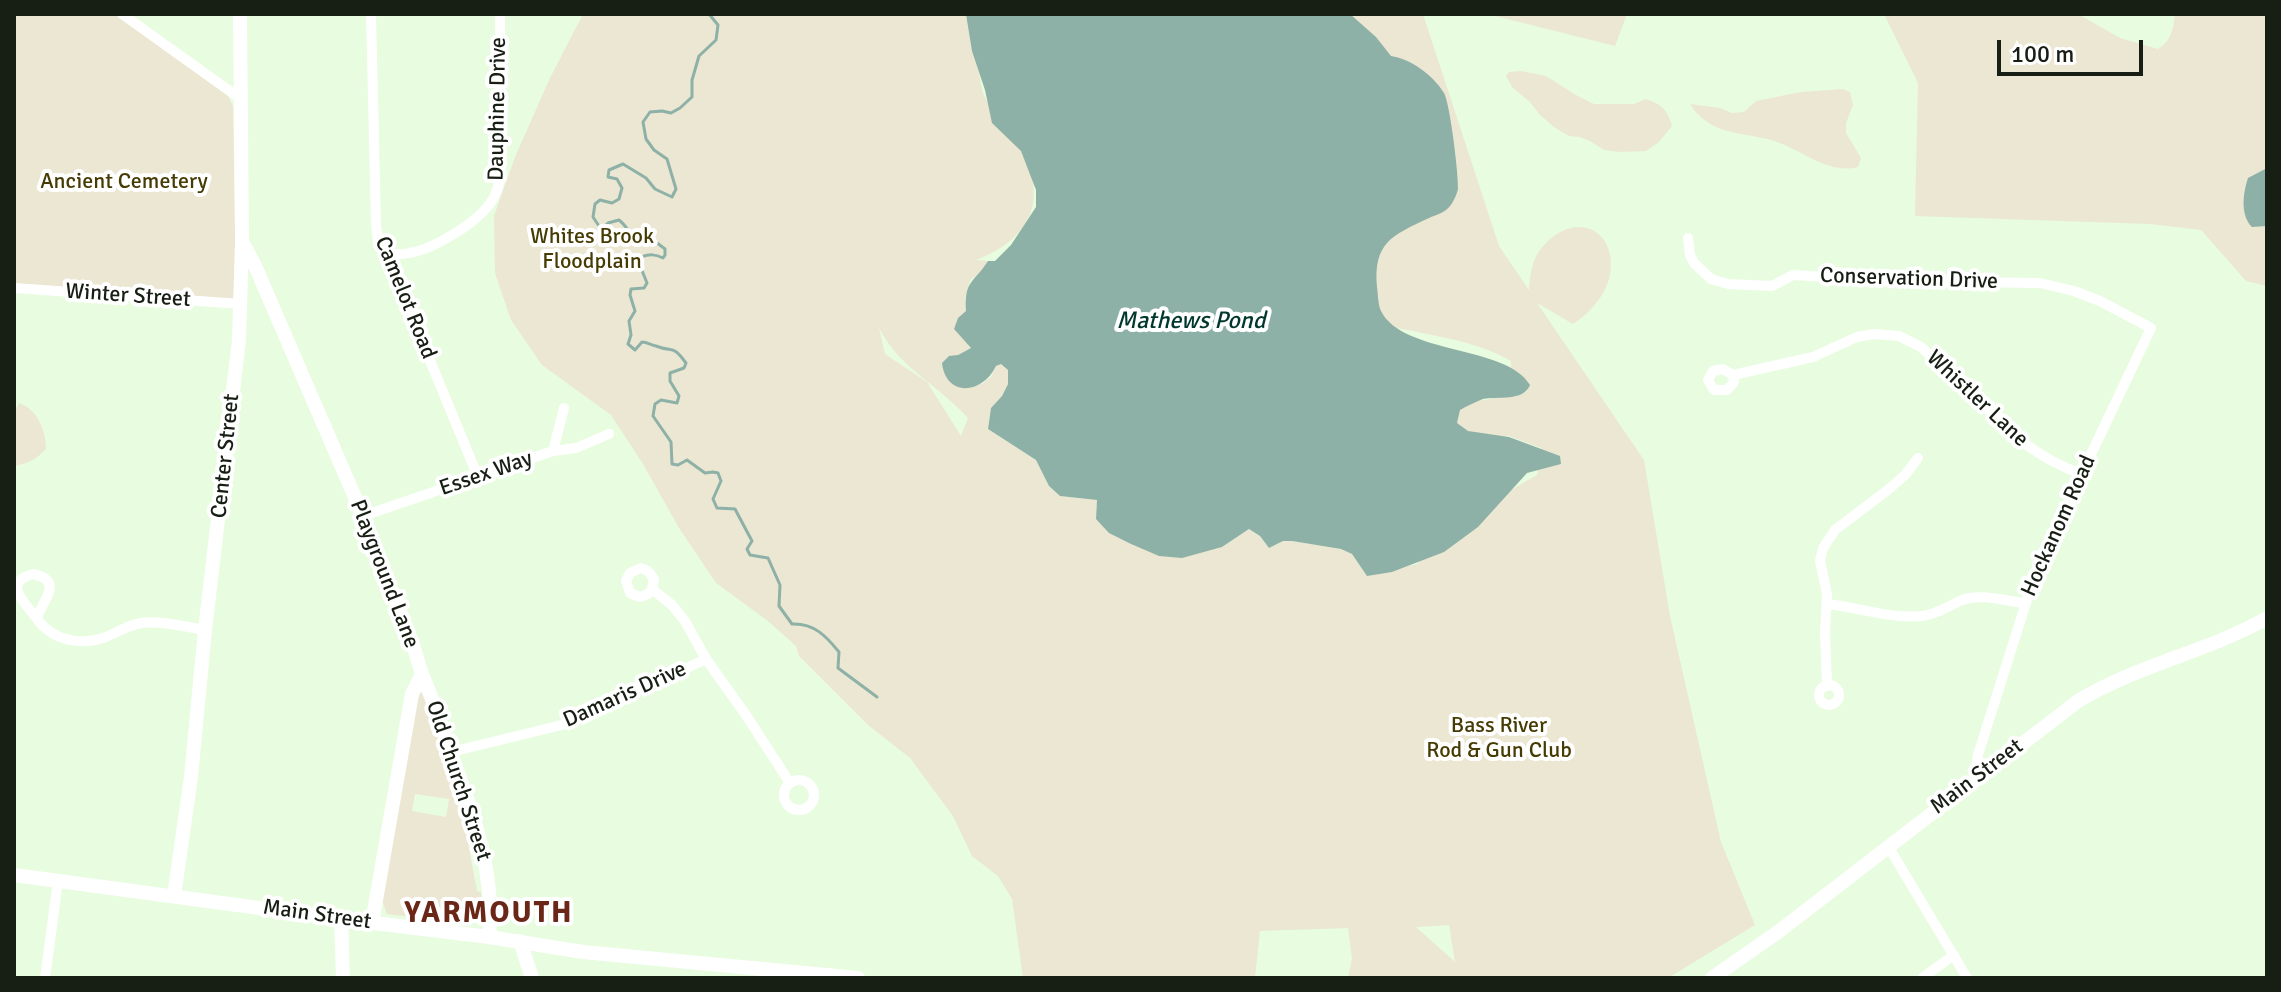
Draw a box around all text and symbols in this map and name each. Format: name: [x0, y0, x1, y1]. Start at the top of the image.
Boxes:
scale bar: [2001, 24, 2147, 74]
street label: Dauphine Drive: [484, 37, 512, 181]
text: 100 m: [2011, 39, 2074, 69]
park label: Ancient Cemetery: [40, 169, 208, 195]
park label: Whites Brook Floodplain: [530, 224, 654, 276]
street label: Camelot Road: [368, 233, 442, 363]
street label: Conservation Drive: [1820, 263, 1998, 295]
street label: Winter Street: [65, 278, 191, 314]
water label: Mathews Pond: [1117, 308, 1265, 336]
street label: Whistler Lane: [1921, 345, 2033, 453]
street label: Center Street: [206, 393, 246, 519]
street label: Essex Way: [436, 446, 536, 502]
street label: Hockanom Road: [2016, 451, 2102, 601]
street label: Playground Lane: [344, 496, 424, 652]
street label: Damaris Drive: [559, 656, 691, 734]
street label: Old Church Street: [420, 698, 496, 864]
park label: Bass River Rod & Gun Club: [1426, 713, 1572, 764]
street label: Main Street: [1925, 734, 2029, 820]
street label: Main Street: [261, 894, 373, 936]
district label: YARMOUTH: [404, 896, 574, 932]

